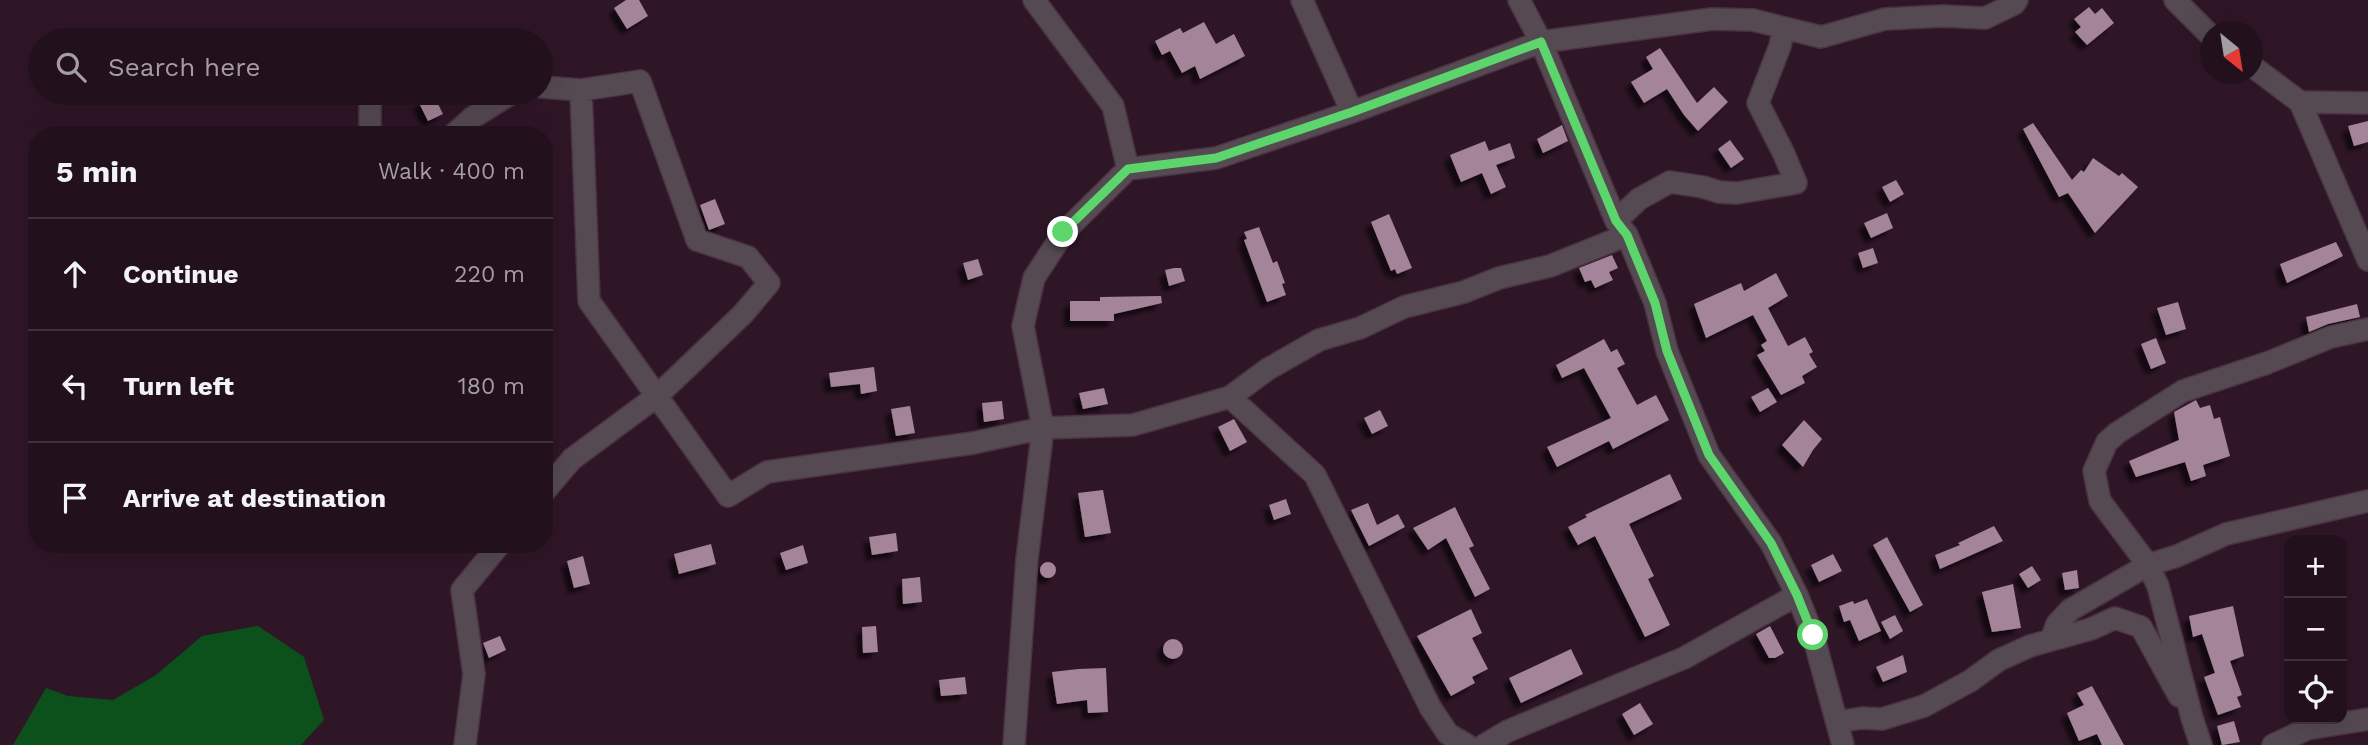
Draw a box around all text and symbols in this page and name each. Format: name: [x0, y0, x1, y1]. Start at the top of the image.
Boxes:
north arrow: [2200, 21, 2263, 84]
search box: [28, 28, 553, 105]
icon: search: [52, 48, 90, 86]
text: Search here: [108, 52, 260, 82]
text: 5 min: [56, 154, 138, 189]
text: Walk · 400 m: [378, 158, 525, 185]
route end: [1047, 216, 1078, 247]
icon: ahead: [56, 255, 94, 293]
text: Continue: [123, 259, 239, 289]
text: 220 m: [454, 261, 525, 288]
icon: left: [56, 367, 94, 405]
text: Turn left: [123, 371, 234, 401]
text: 180 m: [458, 373, 525, 400]
icon: arrive: [56, 479, 94, 517]
text: Arrive at destination: [123, 483, 386, 513]
map controls: [2284, 535, 2347, 724]
button: +: [2284, 535, 2347, 598]
button: −: [2284, 598, 2347, 661]
route start: [1797, 619, 1828, 650]
button: locate: [2284, 661, 2347, 724]

